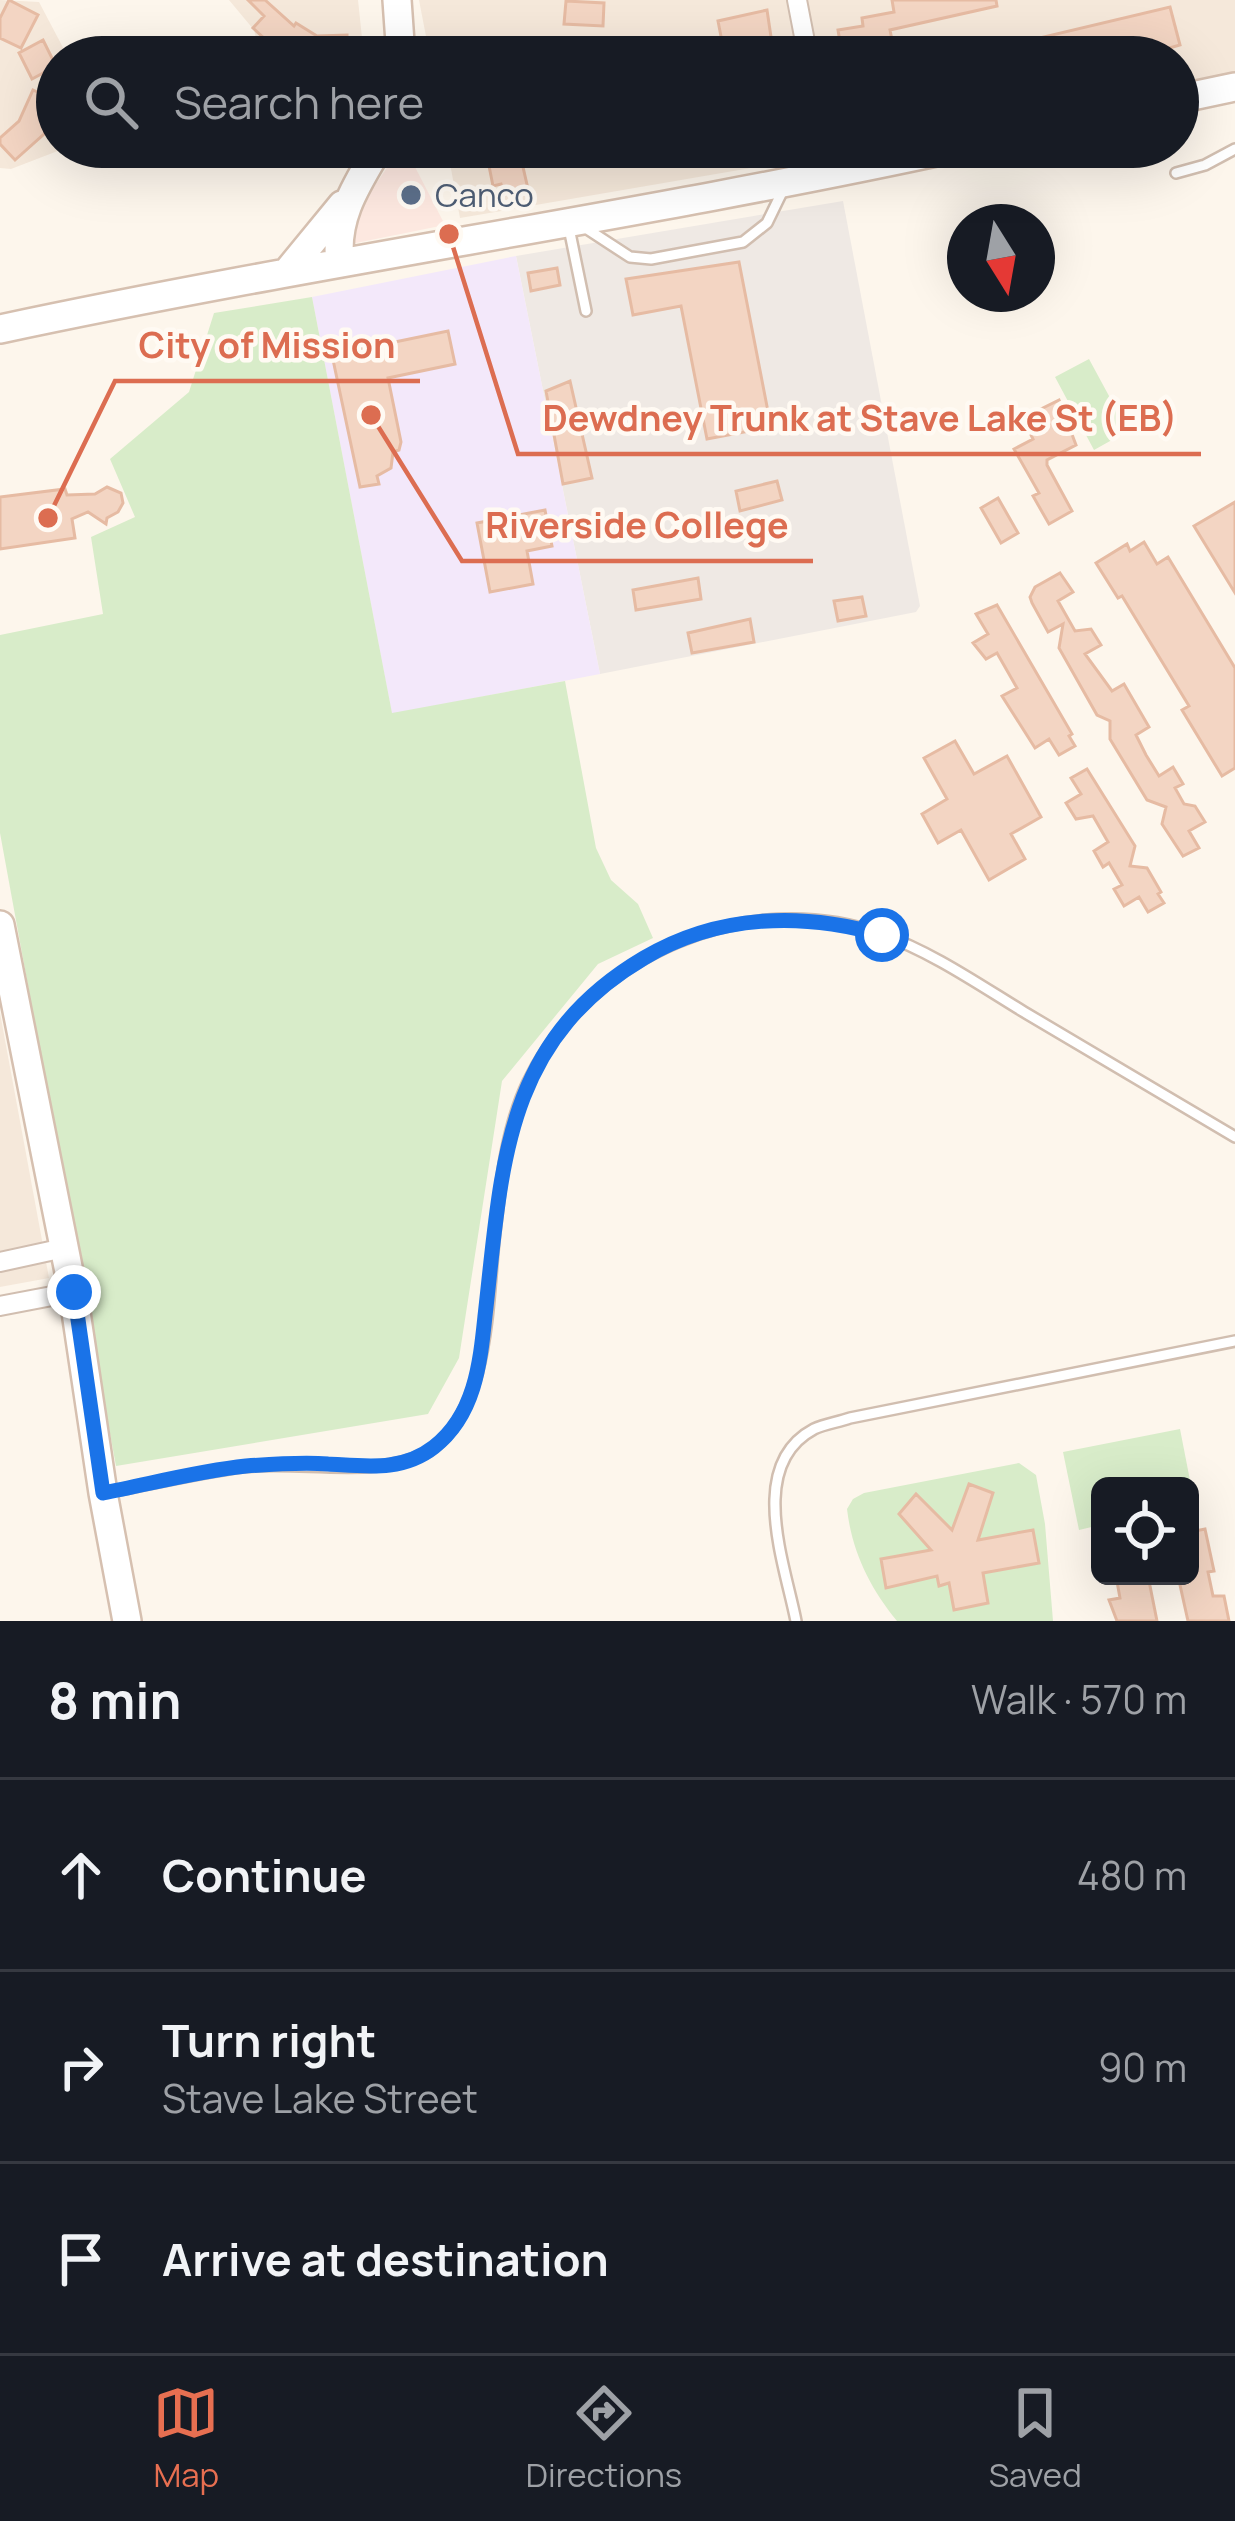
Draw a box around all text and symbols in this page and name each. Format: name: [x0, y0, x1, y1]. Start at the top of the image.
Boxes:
search box: [36, 36, 1199, 168]
icon: search: [78, 69, 144, 135]
text: Search here: [174, 71, 424, 133]
place label: Canco: [435, 172, 534, 217]
marker: Canco: [398, 182, 424, 208]
north arrow: [947, 204, 1055, 312]
callout: City of Mission: [115, 309, 420, 381]
text: City of Mission: [139, 320, 395, 369]
callout: Dewdney Trunk at Stave Lake St (EB): [518, 382, 1201, 454]
text: Dewdney Trunk at Stave Lake St (EB): [543, 393, 1177, 442]
callout: Riverside College: [462, 489, 813, 561]
text: Riverside College: [485, 500, 789, 549]
route start: [855, 908, 909, 962]
route end: [47, 1265, 101, 1319]
map controls: [1091, 1477, 1199, 1585]
button: locate: [1091, 1477, 1199, 1585]
text: 8 min: [48, 1665, 182, 1734]
text: Walk · 570 m: [971, 1672, 1187, 1726]
icon: ahead: [48, 1842, 114, 1908]
text: Continue: [162, 1844, 367, 1906]
text: 480 m: [1077, 1848, 1187, 1902]
text: Turn right: [162, 2009, 376, 2071]
icon: right: [48, 2034, 114, 2100]
text: 90 m: [1098, 2040, 1187, 2094]
text: Stave Lake Street: [162, 2071, 478, 2125]
icon: arrive: [48, 2226, 114, 2292]
text: Arrive at destination: [162, 2228, 609, 2290]
tab: Map: [153, 2380, 219, 2497]
tab: Directions: [526, 2380, 682, 2497]
tab: Saved: [989, 2380, 1082, 2497]

